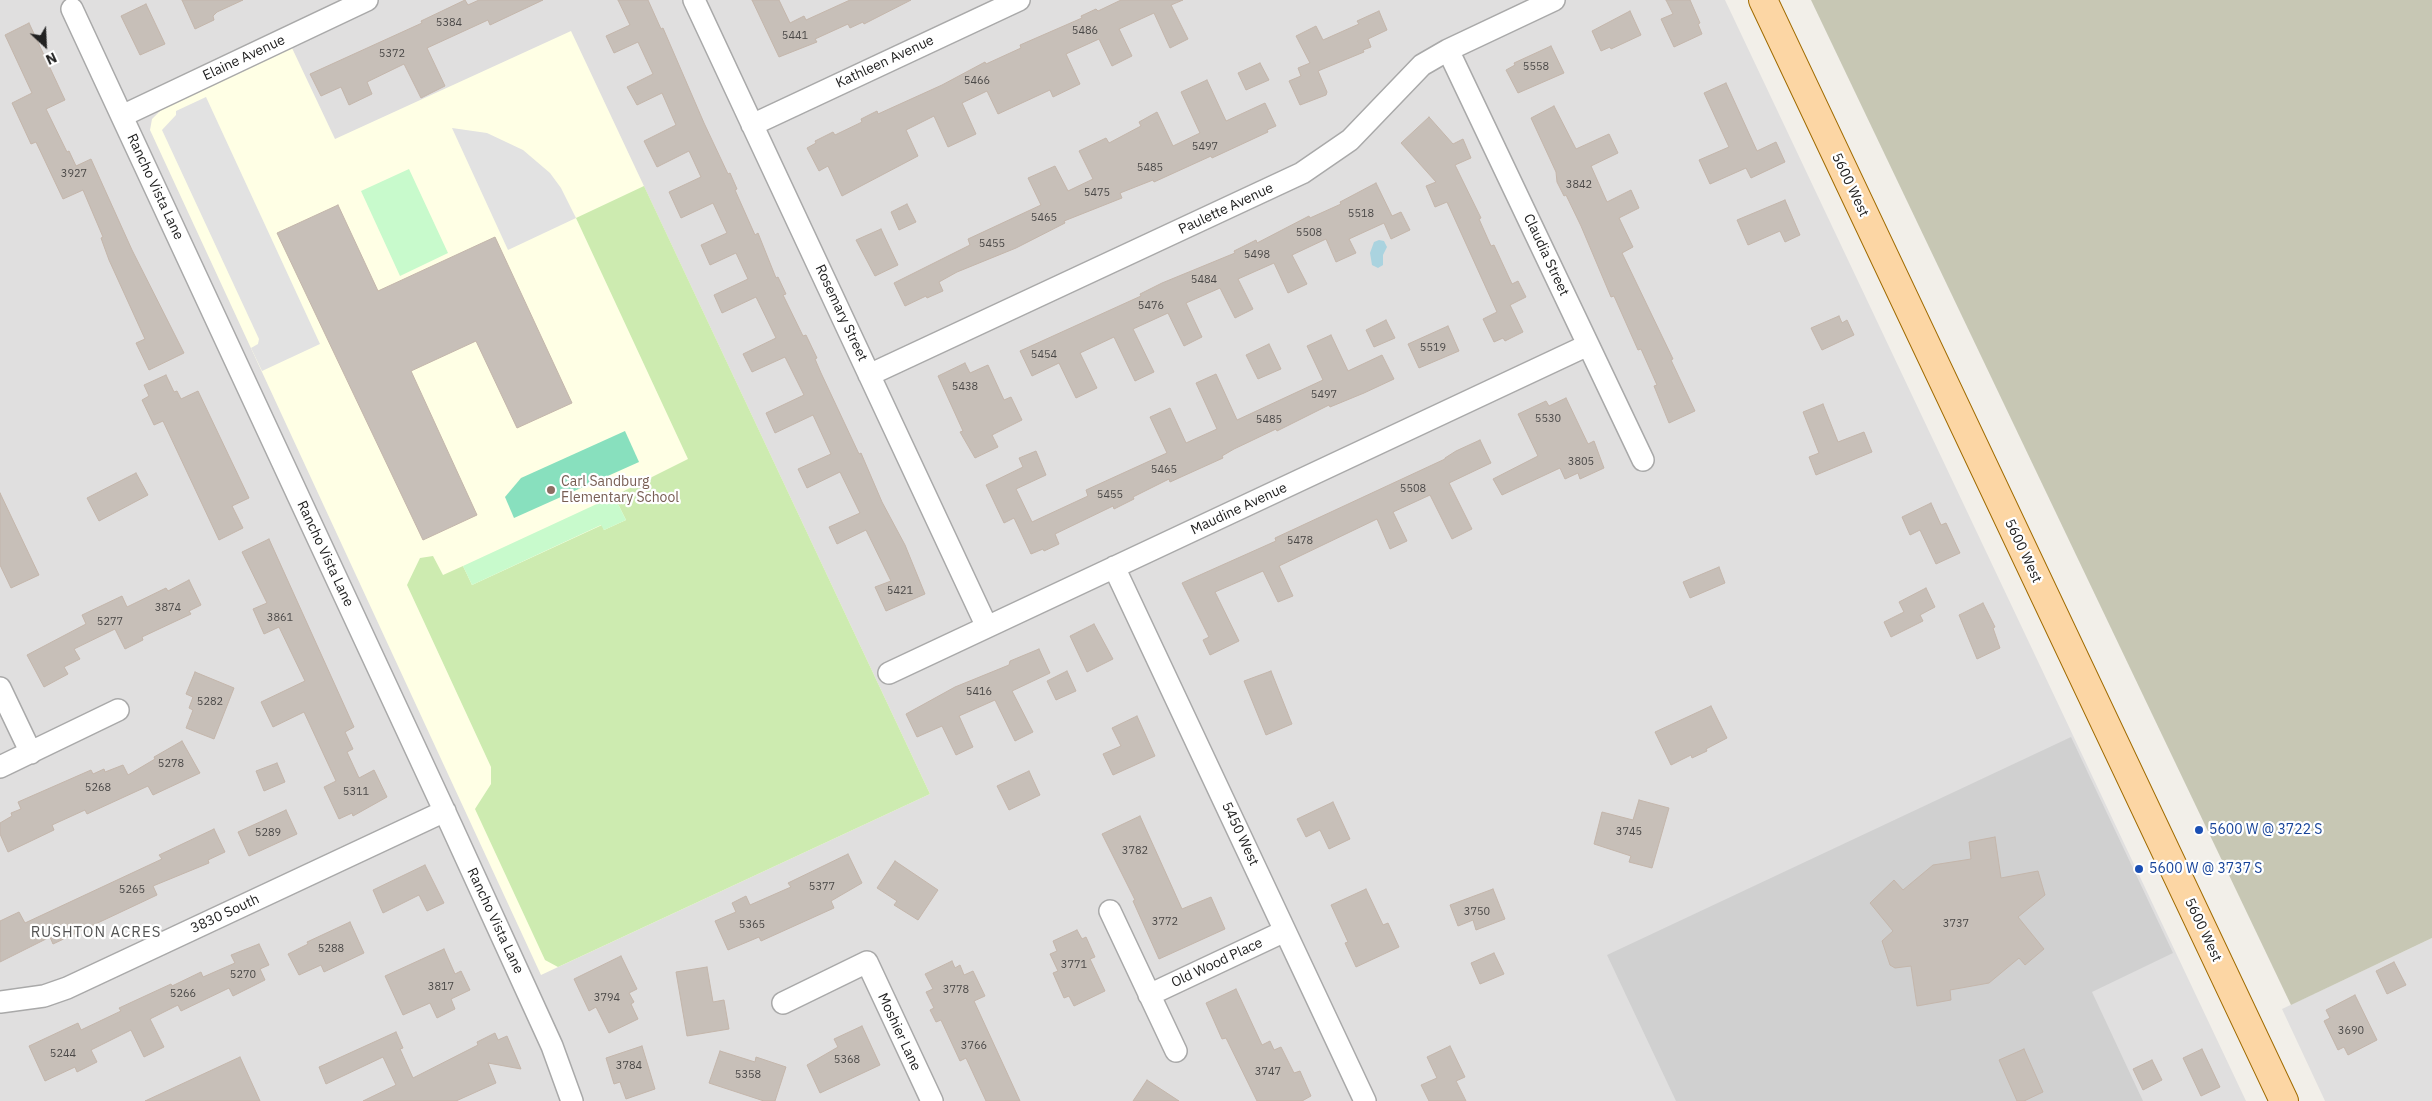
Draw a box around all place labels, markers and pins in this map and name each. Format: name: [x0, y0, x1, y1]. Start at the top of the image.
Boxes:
place label: Carl Sandburg Elementary School: [561, 474, 679, 507]
marker: Carl Sandburg Elementary School: [545, 484, 557, 496]
place label: 5600 W @ 3722 S: [2209, 822, 2322, 838]
marker: 5600 W @ 3722 S: [2193, 824, 2205, 836]
place label: 5600 W @ 3737 S: [2149, 861, 2262, 877]
marker: 5600 W @ 3737 S: [2133, 863, 2145, 875]

